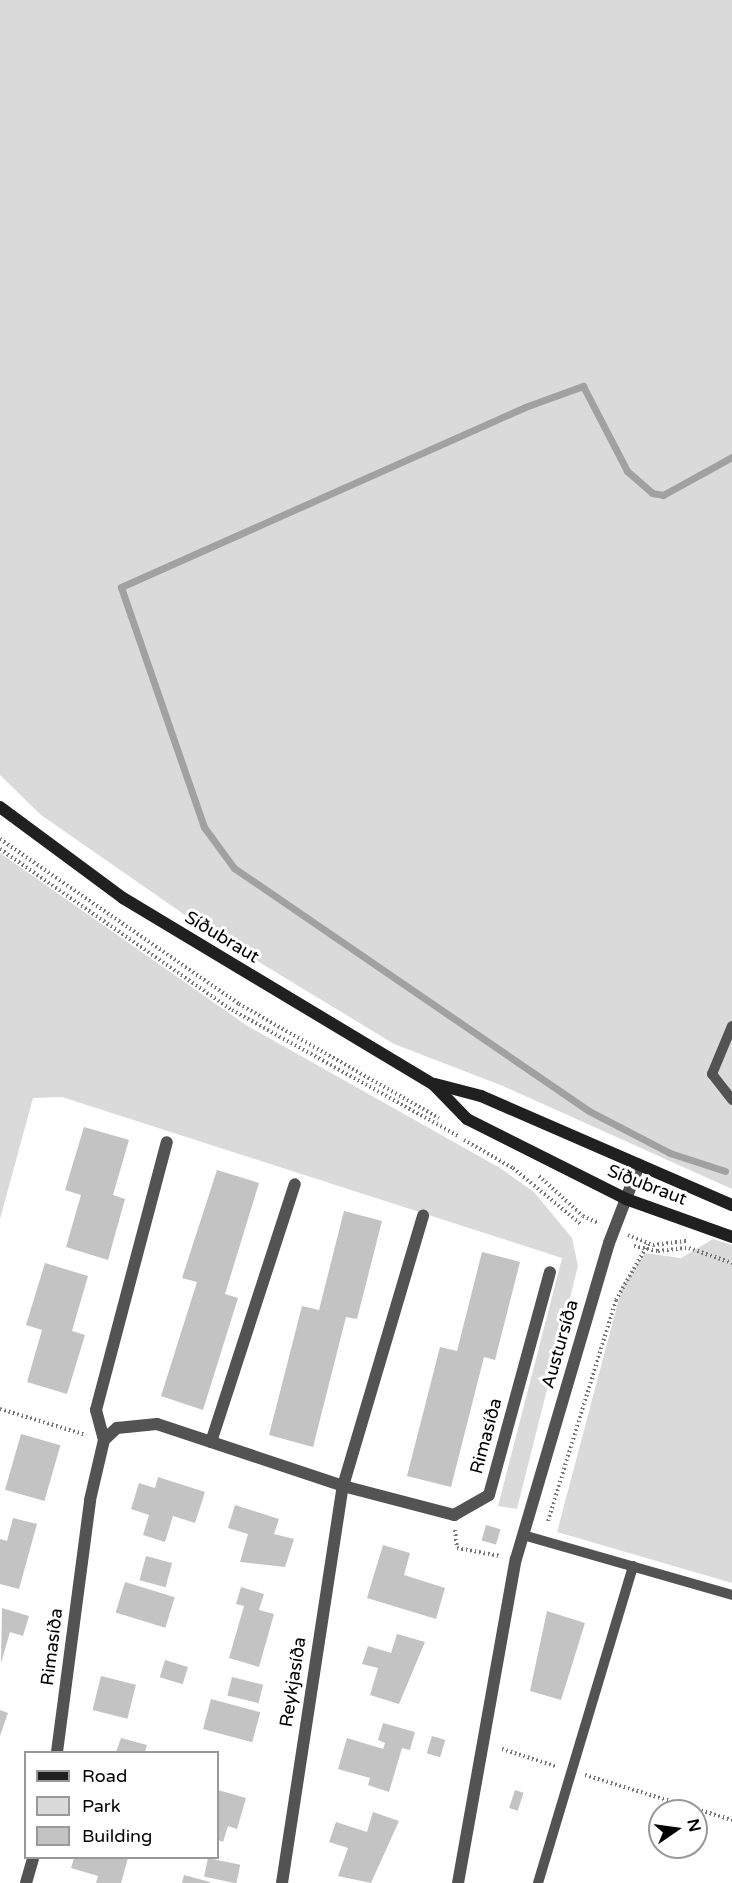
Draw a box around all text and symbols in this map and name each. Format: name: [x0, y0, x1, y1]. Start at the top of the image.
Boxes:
street label: Síðubraut: [181, 906, 263, 968]
street label: Síðubraut: [604, 1160, 690, 1210]
street label: Austursíða: [537, 1297, 583, 1391]
street label: Rimasíða: [465, 1396, 507, 1476]
street label: Rimasíða: [37, 1607, 67, 1687]
street label: Reykjasíða: [275, 1635, 311, 1729]
legend: [24, 1751, 219, 1859]
text: Road: [82, 1765, 127, 1787]
text: Park: [82, 1795, 120, 1817]
north arrow: [648, 1799, 708, 1859]
text: N: [682, 1817, 705, 1834]
text: Building: [82, 1825, 152, 1847]

